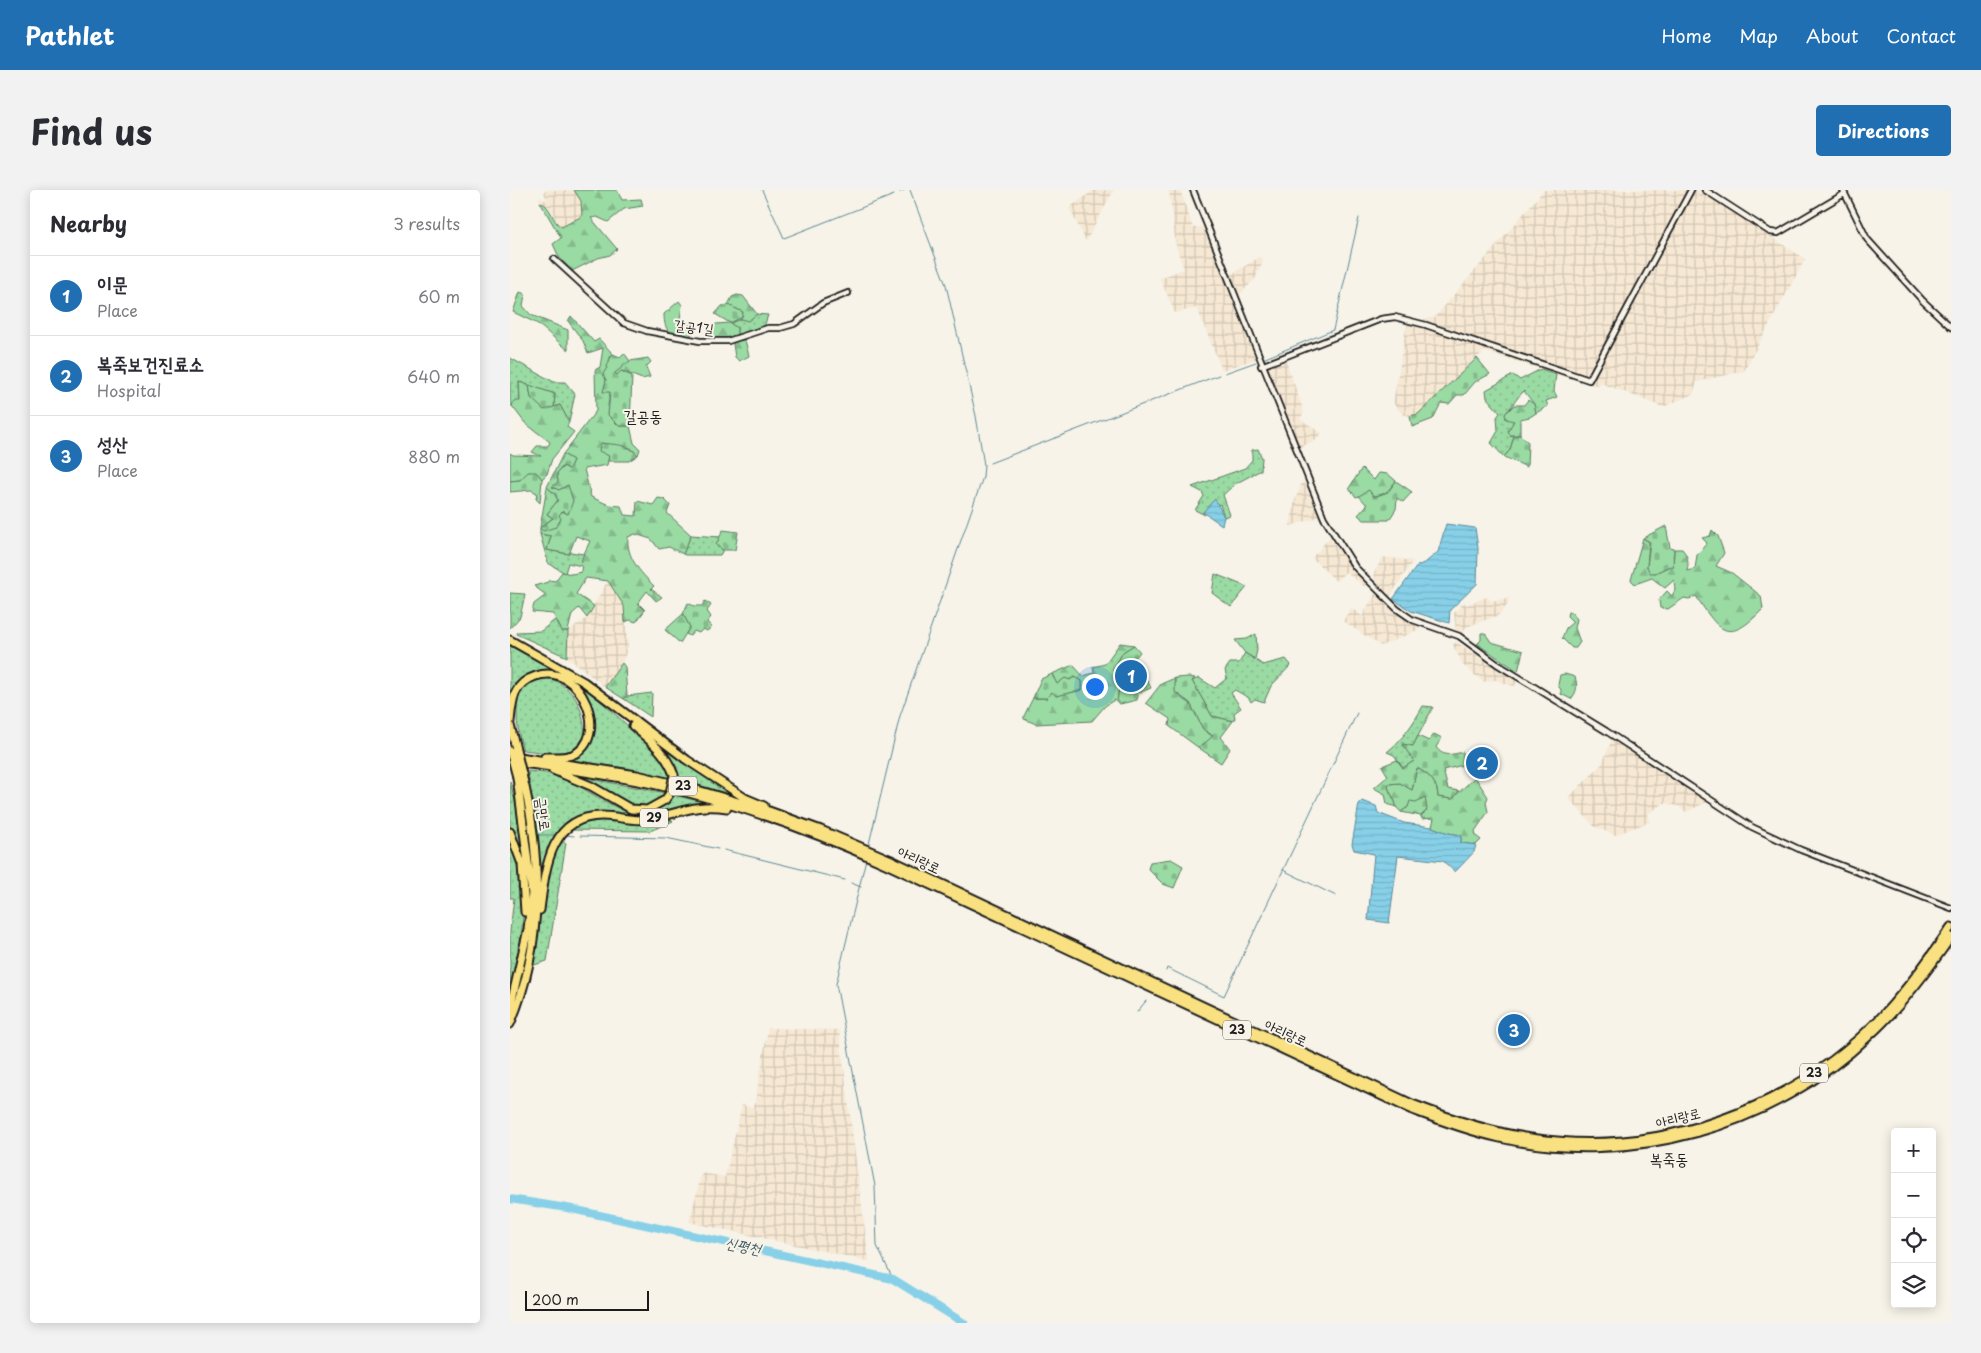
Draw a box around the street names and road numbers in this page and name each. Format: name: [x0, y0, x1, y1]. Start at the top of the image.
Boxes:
street label: 갈공1길: [673, 314, 716, 339]
road number: 23: [669, 776, 697, 796]
street label: 금만로: [531, 796, 556, 832]
road number: 29: [640, 808, 668, 828]
street label: 아리랑로: [894, 841, 944, 879]
street label: 아리랑로: [1261, 1014, 1311, 1052]
road number: 23: [1223, 1020, 1251, 1040]
road number: 23: [1800, 1064, 1828, 1082]
street label: 아리랑로: [1653, 1102, 1702, 1133]

